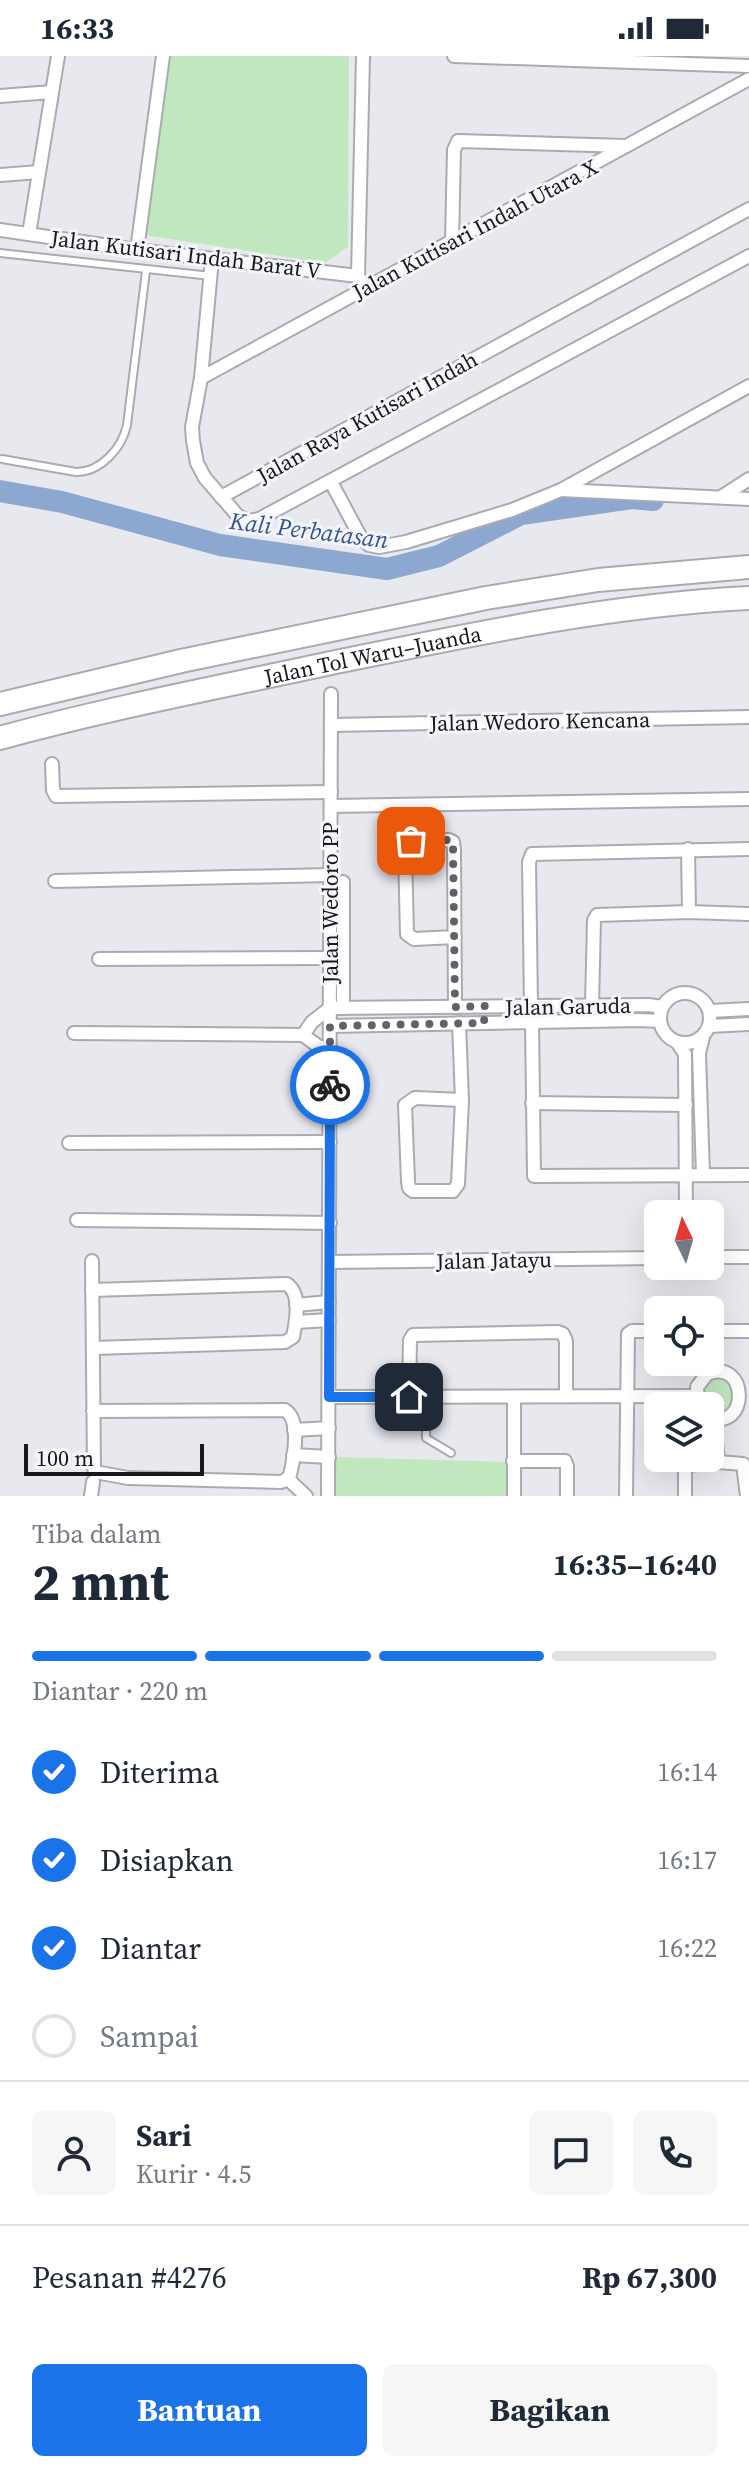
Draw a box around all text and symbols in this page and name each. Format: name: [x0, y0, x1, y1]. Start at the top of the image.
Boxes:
text: 16:33: [40, 8, 114, 49]
street label: Jalan Kutisari Indah Utara X: [346, 151, 604, 307]
street label: Jalan Kutisari Indah Barat V: [48, 222, 323, 285]
street label: Jalan Raya Kutisari Indah: [250, 344, 483, 491]
water label: Kali Perbatasan: [227, 504, 391, 556]
street label: Jalan Tol Waru–Juanda: [260, 618, 485, 692]
street label: Jalan Wedoro Kencana: [428, 704, 651, 738]
pin: [377, 807, 445, 875]
icon: bag: [389, 819, 433, 863]
street label: Jalan Wedoro PP: [315, 822, 345, 985]
street label: Jalan Garuda: [504, 990, 632, 1022]
courier: [290, 1045, 370, 1125]
icon: bike: [308, 1063, 352, 1107]
north arrow: [644, 1200, 724, 1280]
map controls: [644, 1200, 724, 1472]
street label: Jalan Jatayu: [435, 1244, 552, 1276]
button: locate: [644, 1296, 724, 1376]
pin: [375, 1363, 443, 1431]
icon: home: [387, 1375, 431, 1419]
button: layers: [644, 1392, 724, 1472]
scale bar: [24, 1440, 204, 1476]
text: 100 m: [36, 1443, 94, 1473]
text: Tiba dalam: [32, 1516, 161, 1552]
text: 16:35–16:40: [553, 1544, 717, 1585]
text: 2 mnt: [32, 1546, 169, 1617]
text: Diantar · 220 m: [32, 1673, 208, 1709]
icon: check: [32, 1750, 76, 1794]
text: Diterima: [100, 1752, 219, 1793]
text: 16:14: [657, 1754, 717, 1790]
icon: check: [32, 1838, 76, 1882]
text: Disiapkan: [100, 1840, 234, 1881]
text: 16:17: [657, 1842, 717, 1878]
icon: check: [32, 1926, 76, 1970]
text: Diantar: [100, 1928, 201, 1969]
text: 16:22: [657, 1930, 717, 1966]
text: Sampai: [100, 2016, 199, 2057]
button: person: [32, 2111, 116, 2195]
button: chat: [529, 2111, 613, 2195]
button: phone: [633, 2111, 717, 2195]
text: Sari: [136, 2115, 192, 2156]
text: Kurir · 4.5: [136, 2156, 251, 2192]
text: Pesanan #4276: [32, 2257, 227, 2298]
text: Rp 67,300: [582, 2257, 717, 2298]
button: Bantuan: [32, 2364, 367, 2456]
button: Bagikan: [383, 2364, 717, 2456]

